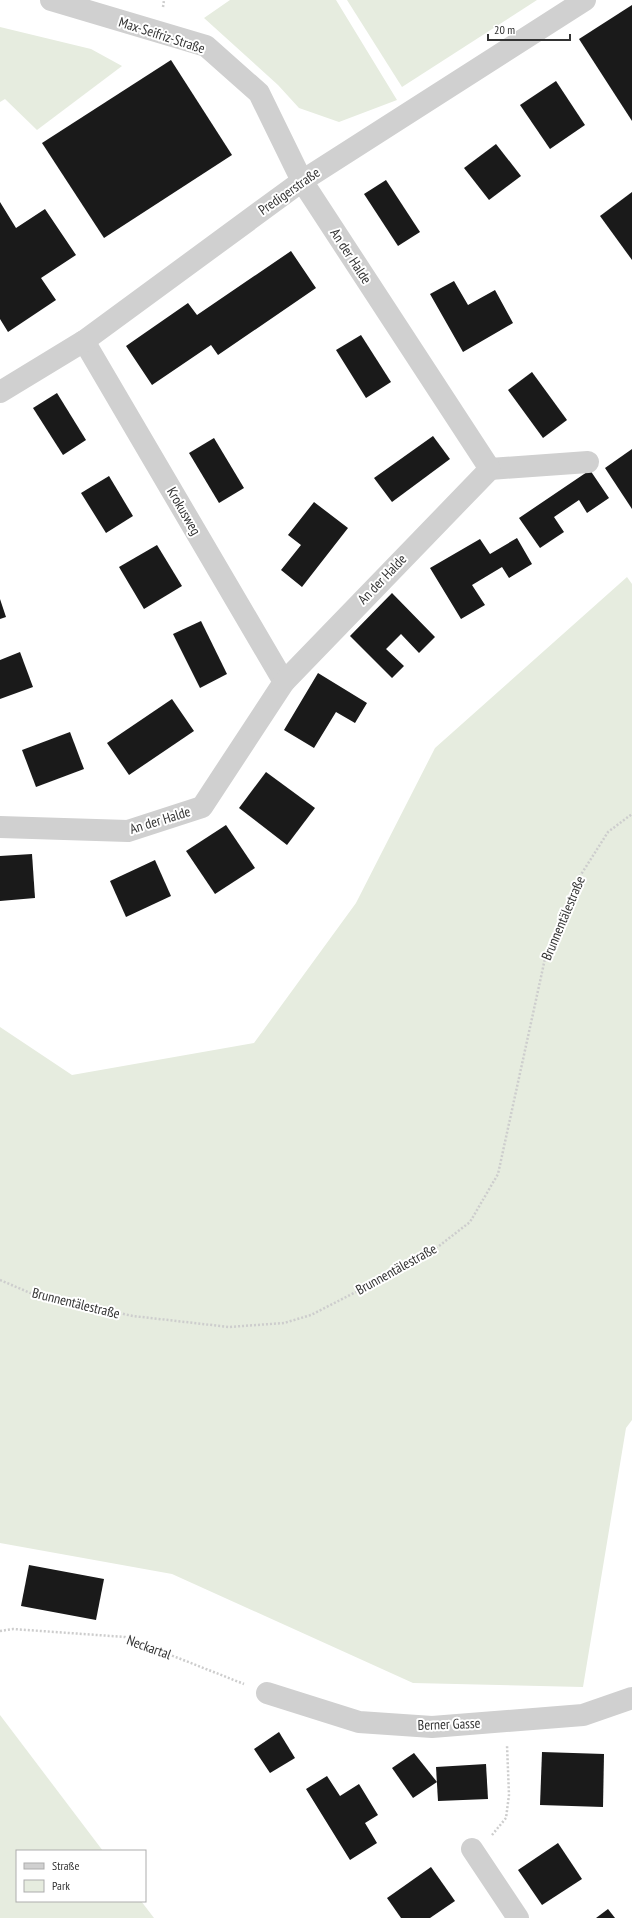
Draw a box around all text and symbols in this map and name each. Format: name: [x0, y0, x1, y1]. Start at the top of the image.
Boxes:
street label: Max-Seifriz-Straße: [117, 13, 208, 57]
scale bar: [488, 16, 570, 42]
text: 20 m: [494, 22, 515, 37]
street label: Predigerstraße: [255, 163, 323, 219]
street label: An der Halde: [326, 225, 376, 287]
street label: Krokusweg: [163, 484, 205, 538]
street label: An der Halde: [354, 550, 410, 608]
street label: An der Halde: [127, 802, 193, 838]
street label: Brunnentälestraße: [537, 873, 589, 963]
street label: Brunnentälestraße: [352, 1239, 440, 1299]
street label: Brunnentälestraße: [30, 1283, 122, 1323]
street label: Neckartal: [124, 1631, 174, 1664]
street label: Berner Gasse: [417, 1714, 481, 1734]
legend: [16, 1850, 146, 1902]
text: Straße: [52, 1858, 79, 1873]
text: Park: [52, 1878, 70, 1893]

